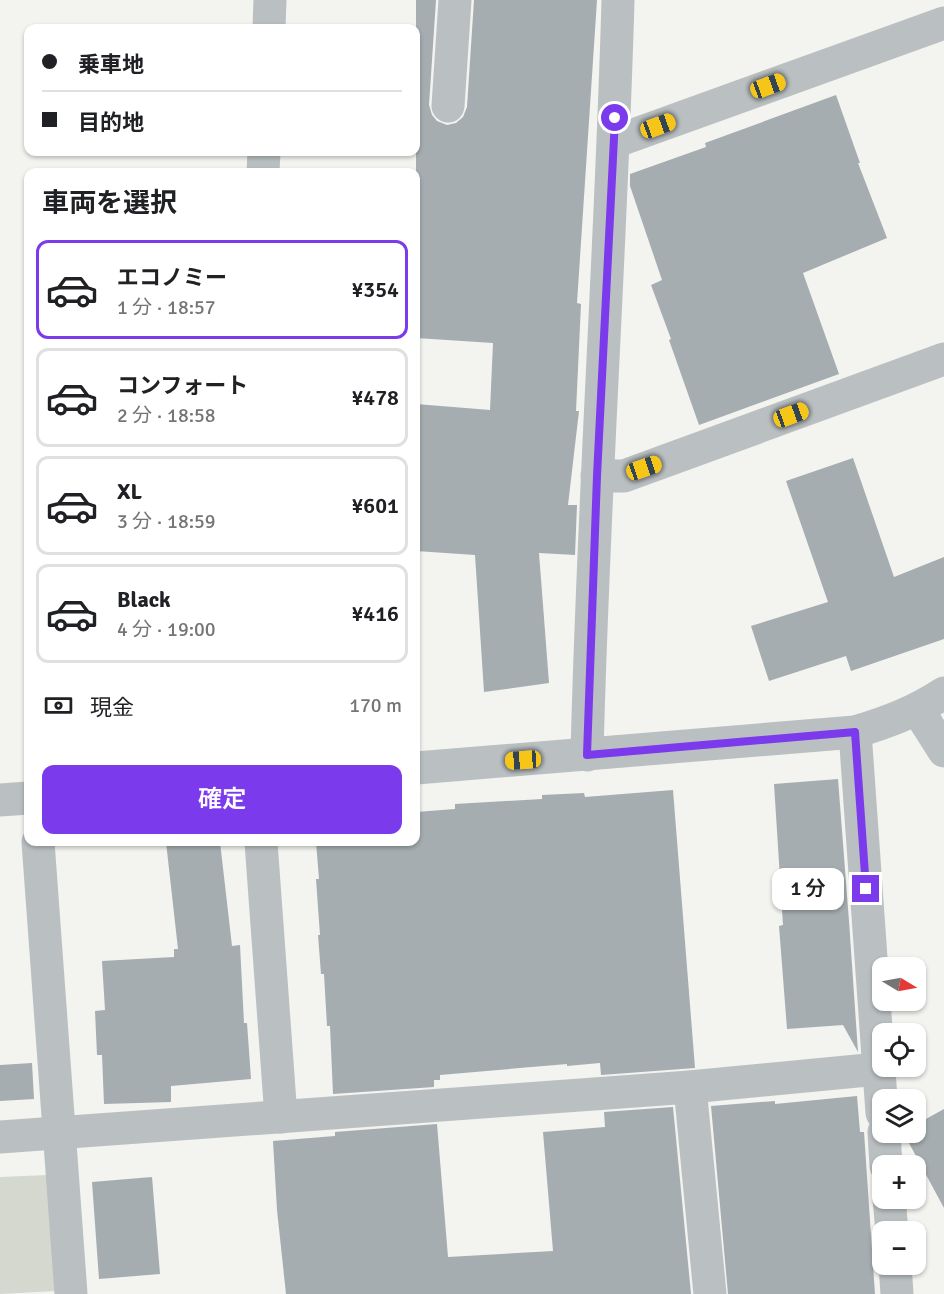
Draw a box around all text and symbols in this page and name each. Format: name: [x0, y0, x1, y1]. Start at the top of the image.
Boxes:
text: 乗車地: [78, 51, 144, 78]
car: [748, 71, 788, 101]
route start: [601, 104, 628, 131]
text: 目的地: [78, 109, 144, 136]
car: [638, 111, 678, 141]
text: 車両を選択: [42, 187, 177, 220]
icon: car: [45, 263, 99, 317]
text: エコノミー: [117, 264, 227, 291]
text: ¥354: [351, 276, 399, 303]
text: 1 分 · 18:57: [117, 295, 216, 320]
icon: car: [45, 371, 99, 425]
text: コンフォート: [117, 372, 248, 399]
text: ¥478: [351, 384, 399, 411]
car: [771, 400, 811, 430]
text: 2 分 · 18:58: [117, 403, 216, 428]
car: [624, 454, 664, 482]
text: XL: [117, 478, 142, 505]
icon: car: [45, 479, 99, 533]
text: ¥601: [351, 492, 399, 519]
text: 3 分 · 18:59: [117, 509, 216, 534]
text: Black: [117, 586, 171, 613]
icon: car: [45, 587, 99, 641]
text: ¥416: [351, 600, 399, 627]
text: 4 分 · 19:00: [117, 617, 216, 642]
icon: cash: [42, 689, 75, 722]
text: 170 m: [349, 693, 402, 718]
text: 現金: [90, 694, 134, 721]
car: [504, 750, 542, 770]
button: 確定: [42, 765, 402, 834]
callout: 1 分: [773, 868, 845, 910]
route end: [852, 875, 879, 902]
text: 1 分: [790, 876, 826, 901]
north arrow: [872, 957, 926, 1011]
map controls: [872, 957, 926, 1275]
button: locate: [872, 1023, 926, 1077]
button: layers: [872, 1089, 926, 1143]
button: +: [872, 1155, 926, 1209]
button: −: [872, 1221, 926, 1275]

